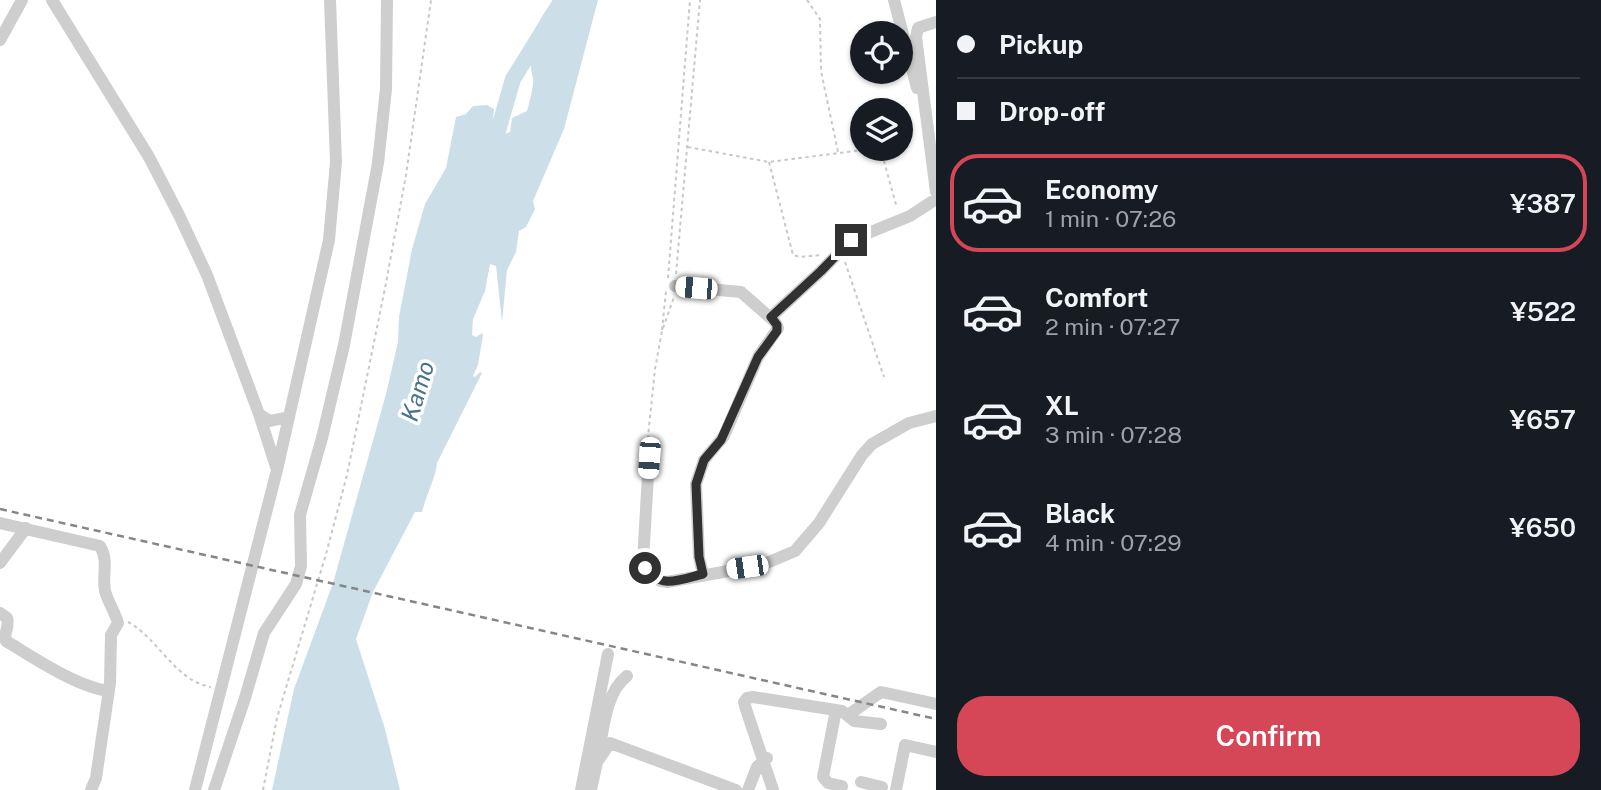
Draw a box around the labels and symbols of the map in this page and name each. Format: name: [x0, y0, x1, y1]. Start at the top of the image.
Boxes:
route end: [835, 224, 867, 256]
car: [675, 276, 718, 300]
water label: Kamo: [395, 358, 439, 424]
car: [638, 436, 661, 480]
route start: [629, 552, 661, 584]
car: [725, 554, 770, 580]

